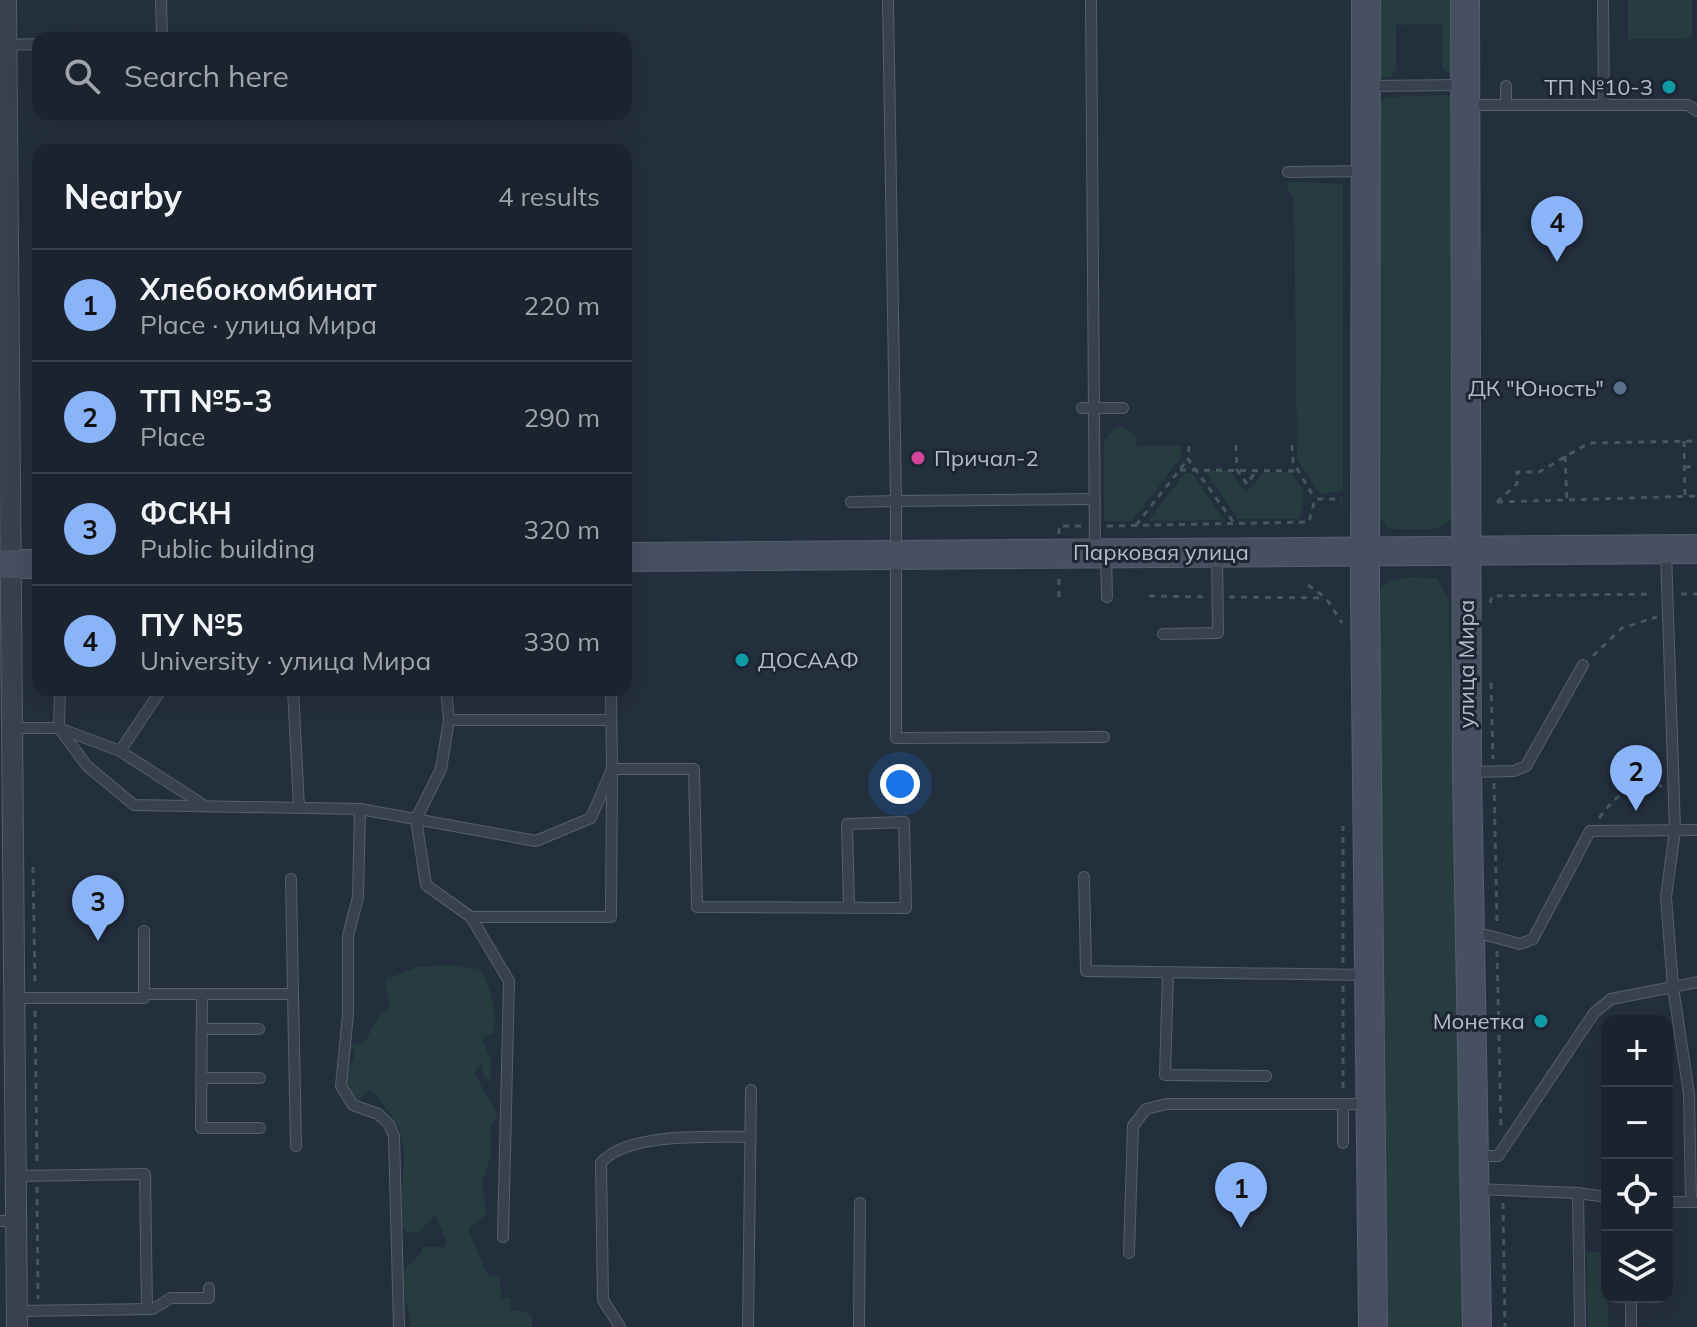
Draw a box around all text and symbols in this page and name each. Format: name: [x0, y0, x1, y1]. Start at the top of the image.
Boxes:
search box: [32, 32, 632, 120]
icon: search: [60, 54, 104, 98]
text: Search here: [124, 57, 289, 95]
place label: ТП №10-3: [1544, 73, 1653, 101]
marker: ТП №10-3: [1660, 78, 1678, 96]
text: Nearby: [64, 175, 182, 218]
text: 4 results: [498, 180, 600, 213]
pin: 4: [1531, 196, 1583, 262]
text: Хлебокомбинат: [140, 270, 377, 308]
text: 1: [82, 289, 98, 322]
text: 220 m: [524, 289, 600, 322]
text: Place · улица Мира: [140, 308, 377, 341]
place label: ДК "Юность": [1468, 374, 1604, 402]
marker: ДК "Юность": [1611, 379, 1629, 397]
text: ТП №5-3: [140, 382, 273, 420]
text: 2: [82, 401, 98, 434]
text: 290 m: [524, 401, 600, 434]
text: Place: [140, 420, 205, 453]
place label: Причал-2: [934, 444, 1039, 472]
marker: Причал-2: [909, 449, 927, 467]
text: ФСКН: [140, 494, 232, 532]
text: 3: [82, 513, 98, 546]
text: 320 m: [524, 513, 600, 546]
text: Public building: [140, 532, 315, 565]
street label: Парковая улица: [1073, 538, 1249, 566]
street label: улица Мира: [1452, 600, 1480, 728]
text: ПУ №5: [140, 606, 243, 644]
text: 4: [82, 625, 98, 658]
text: 330 m: [524, 625, 600, 658]
text: University · улица Мира: [140, 644, 431, 677]
place label: ДОСААФ: [758, 646, 859, 674]
marker: ДОСААФ: [733, 651, 751, 669]
pin: 2: [1610, 745, 1662, 811]
your location: [880, 764, 920, 804]
pin: 3: [72, 875, 124, 941]
place label: Монетка: [1433, 1007, 1525, 1035]
marker: Монетка: [1532, 1012, 1550, 1030]
map controls: [1601, 1015, 1673, 1303]
button: +: [1601, 1015, 1673, 1087]
button: −: [1601, 1087, 1673, 1159]
button: locate: [1601, 1159, 1673, 1231]
pin: 1: [1215, 1162, 1267, 1228]
button: layers: [1601, 1231, 1673, 1303]

